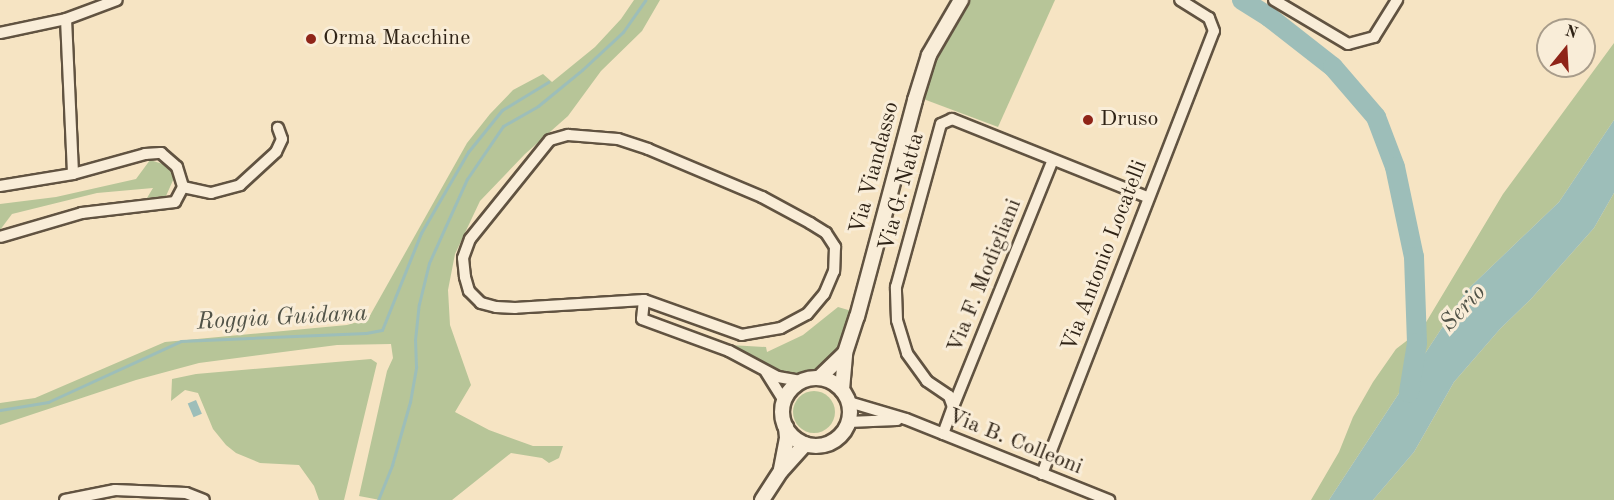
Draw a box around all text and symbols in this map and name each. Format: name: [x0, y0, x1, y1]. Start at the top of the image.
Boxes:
north arrow: [1536, 18, 1596, 78]
text: N: [1563, 23, 1579, 42]
place label: Orma Macchine: [323, 26, 470, 52]
marker: Orma Macchine: [304, 32, 318, 46]
street label: Via Viandasso: [845, 99, 905, 237]
place label: Druso: [1100, 107, 1158, 133]
marker: Druso: [1081, 113, 1095, 127]
street label: Via G. Natta: [874, 130, 930, 254]
street label: Via Antonio Locatelli: [1056, 157, 1154, 355]
street label: Via F. Modigliani: [942, 195, 1028, 357]
water label: Serio: [1435, 279, 1493, 339]
water label: Roggia Guidana: [196, 300, 368, 338]
street label: Via B. Colleoni: [944, 403, 1086, 481]

